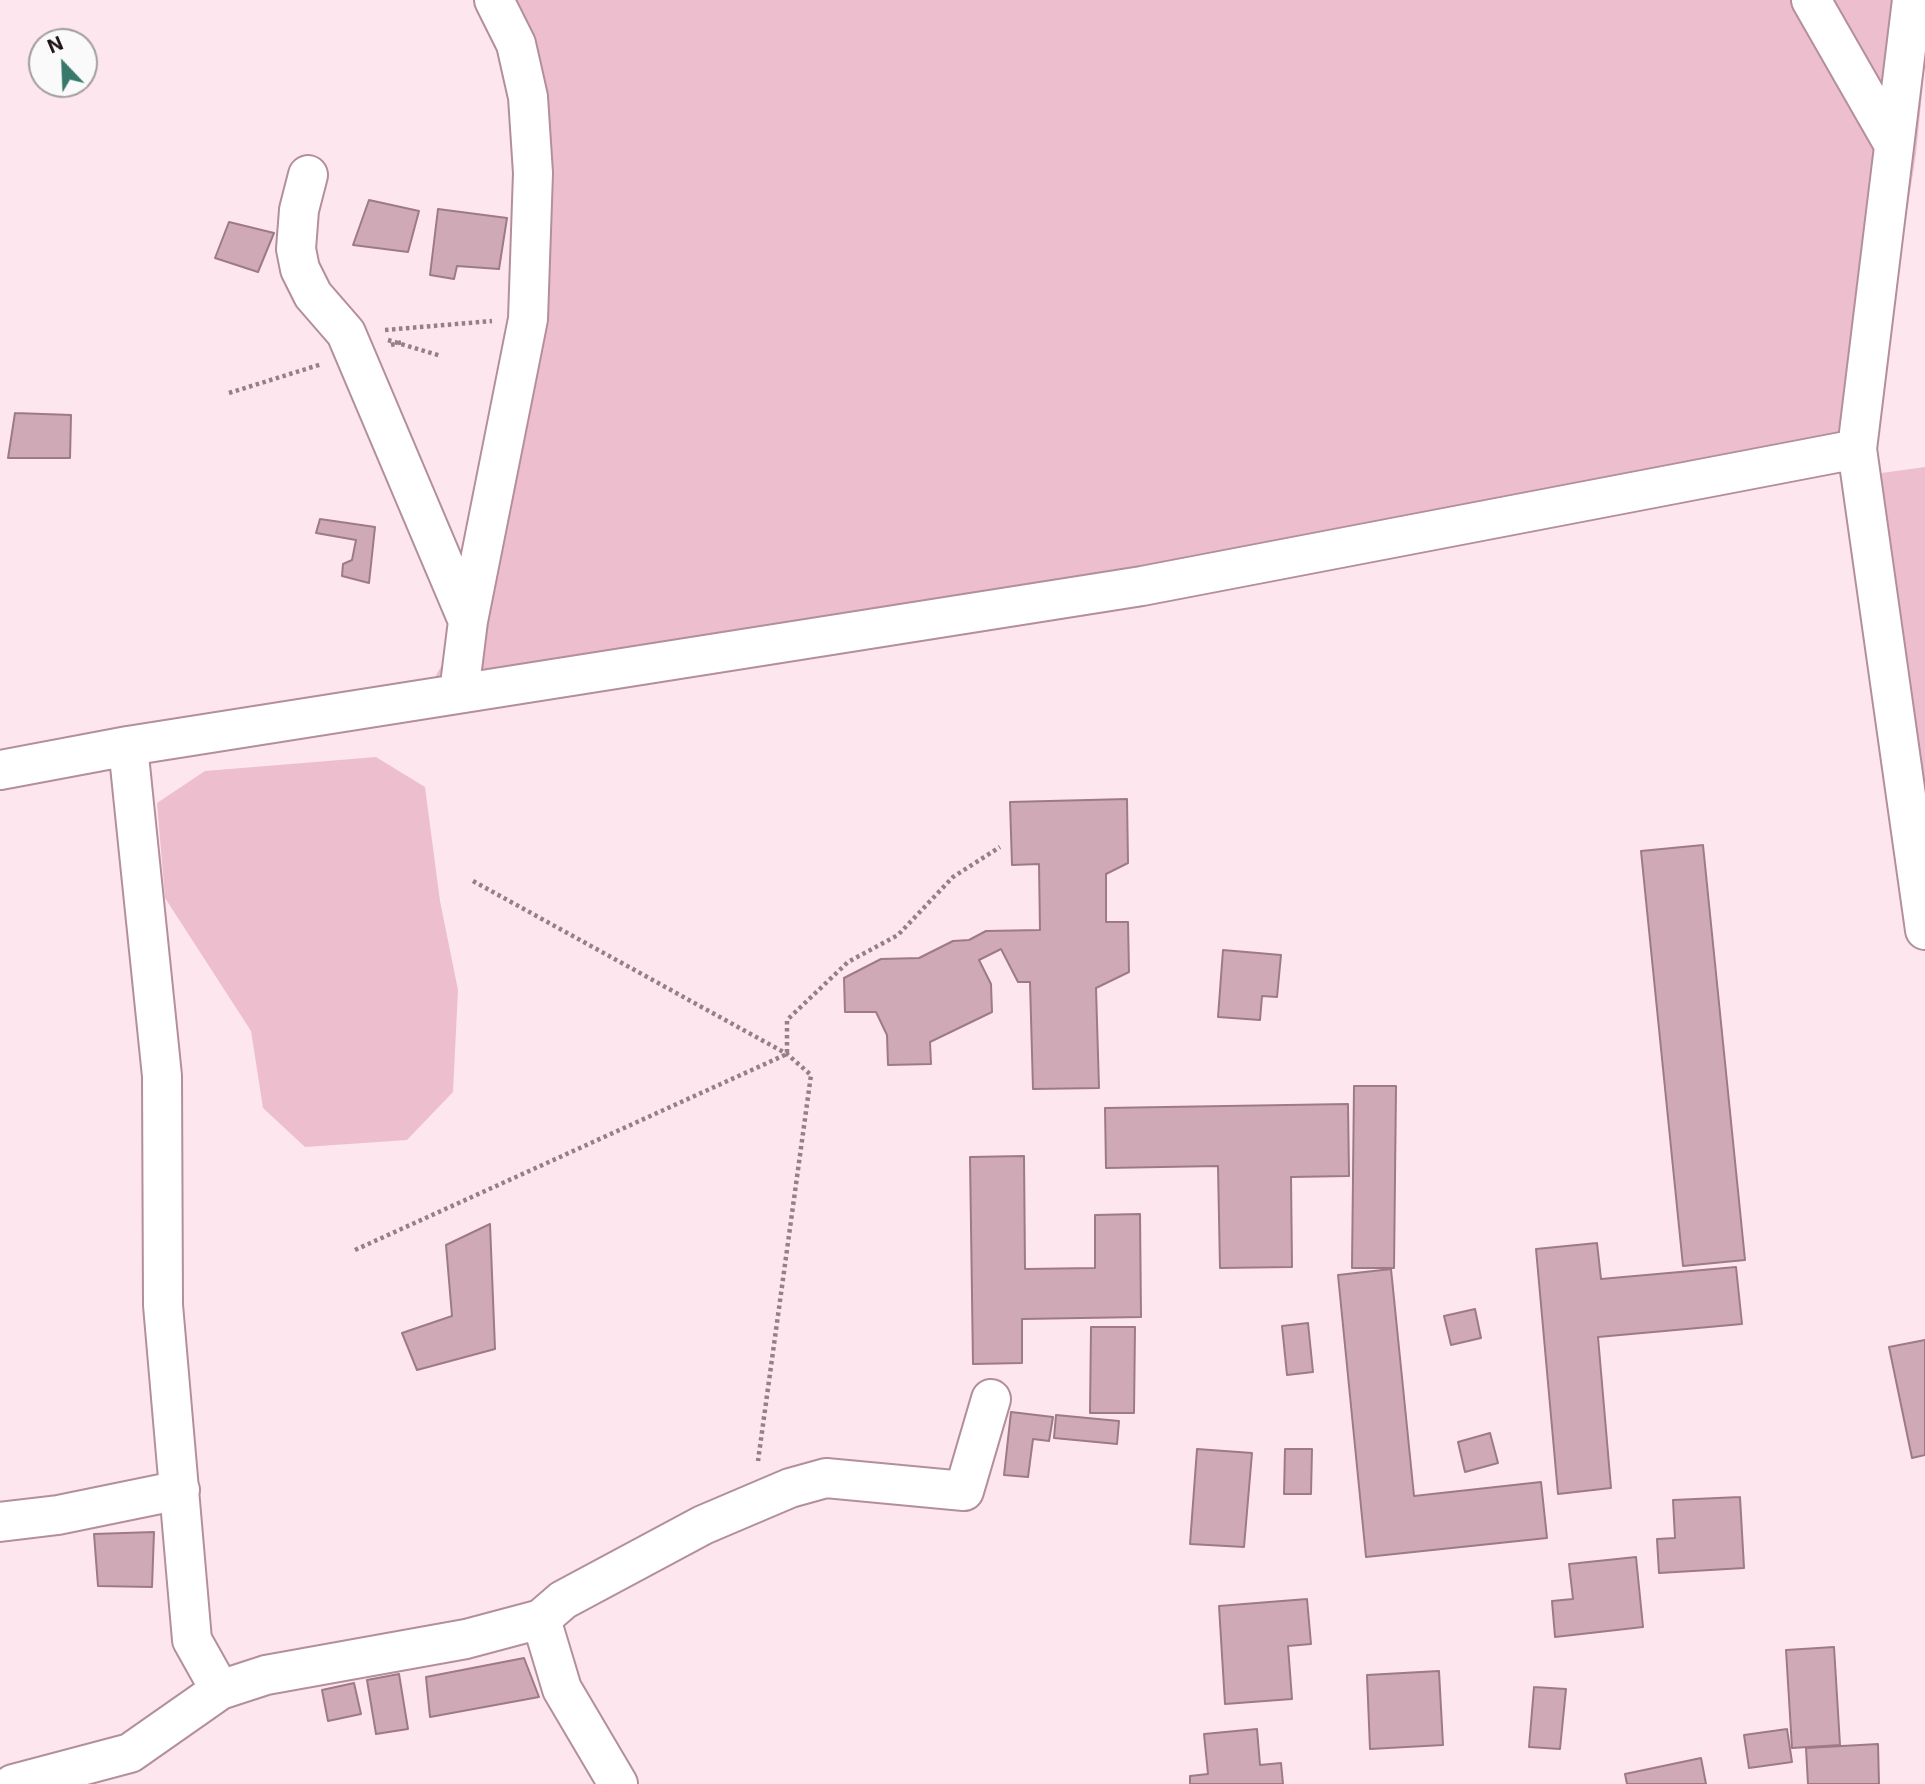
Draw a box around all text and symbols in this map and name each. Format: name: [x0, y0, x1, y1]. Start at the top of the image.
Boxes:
north arrow: [28, 28, 98, 98]
text: N: [44, 32, 67, 58]

